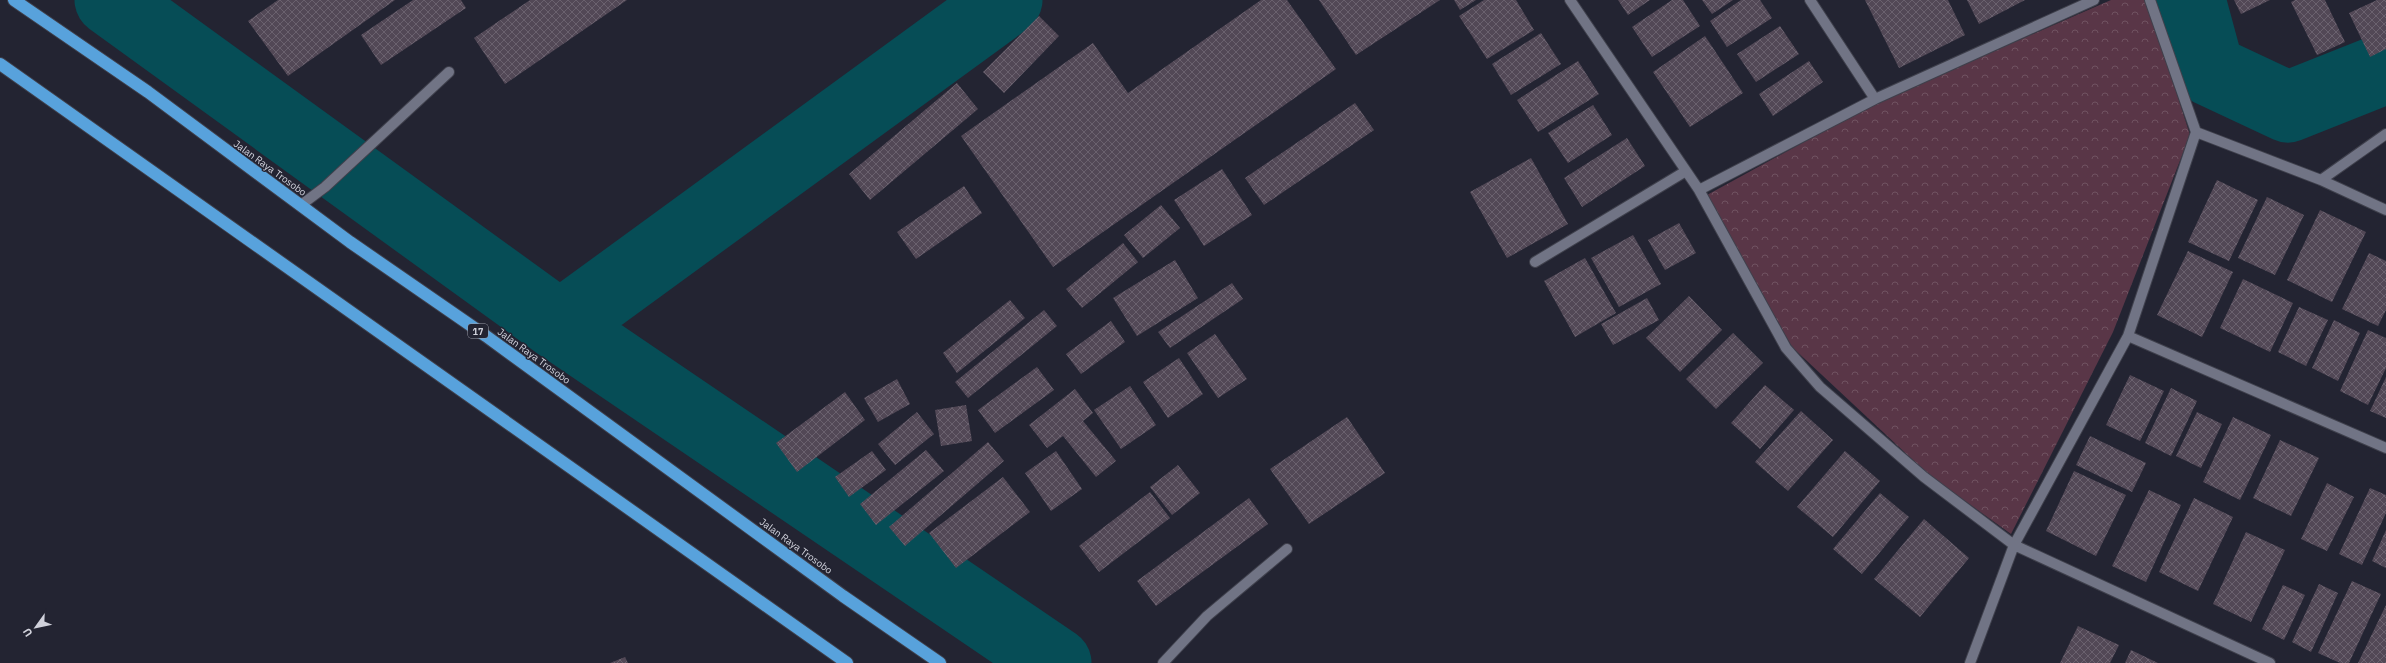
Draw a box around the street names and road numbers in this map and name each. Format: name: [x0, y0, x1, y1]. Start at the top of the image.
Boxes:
street label: Jalan Raya Trosobo: [231, 137, 309, 199]
road number: 17: [468, 324, 488, 338]
street label: Jalan Raya Trosobo: [495, 325, 573, 387]
street label: Jalan Raya Trosobo: [757, 515, 835, 577]

